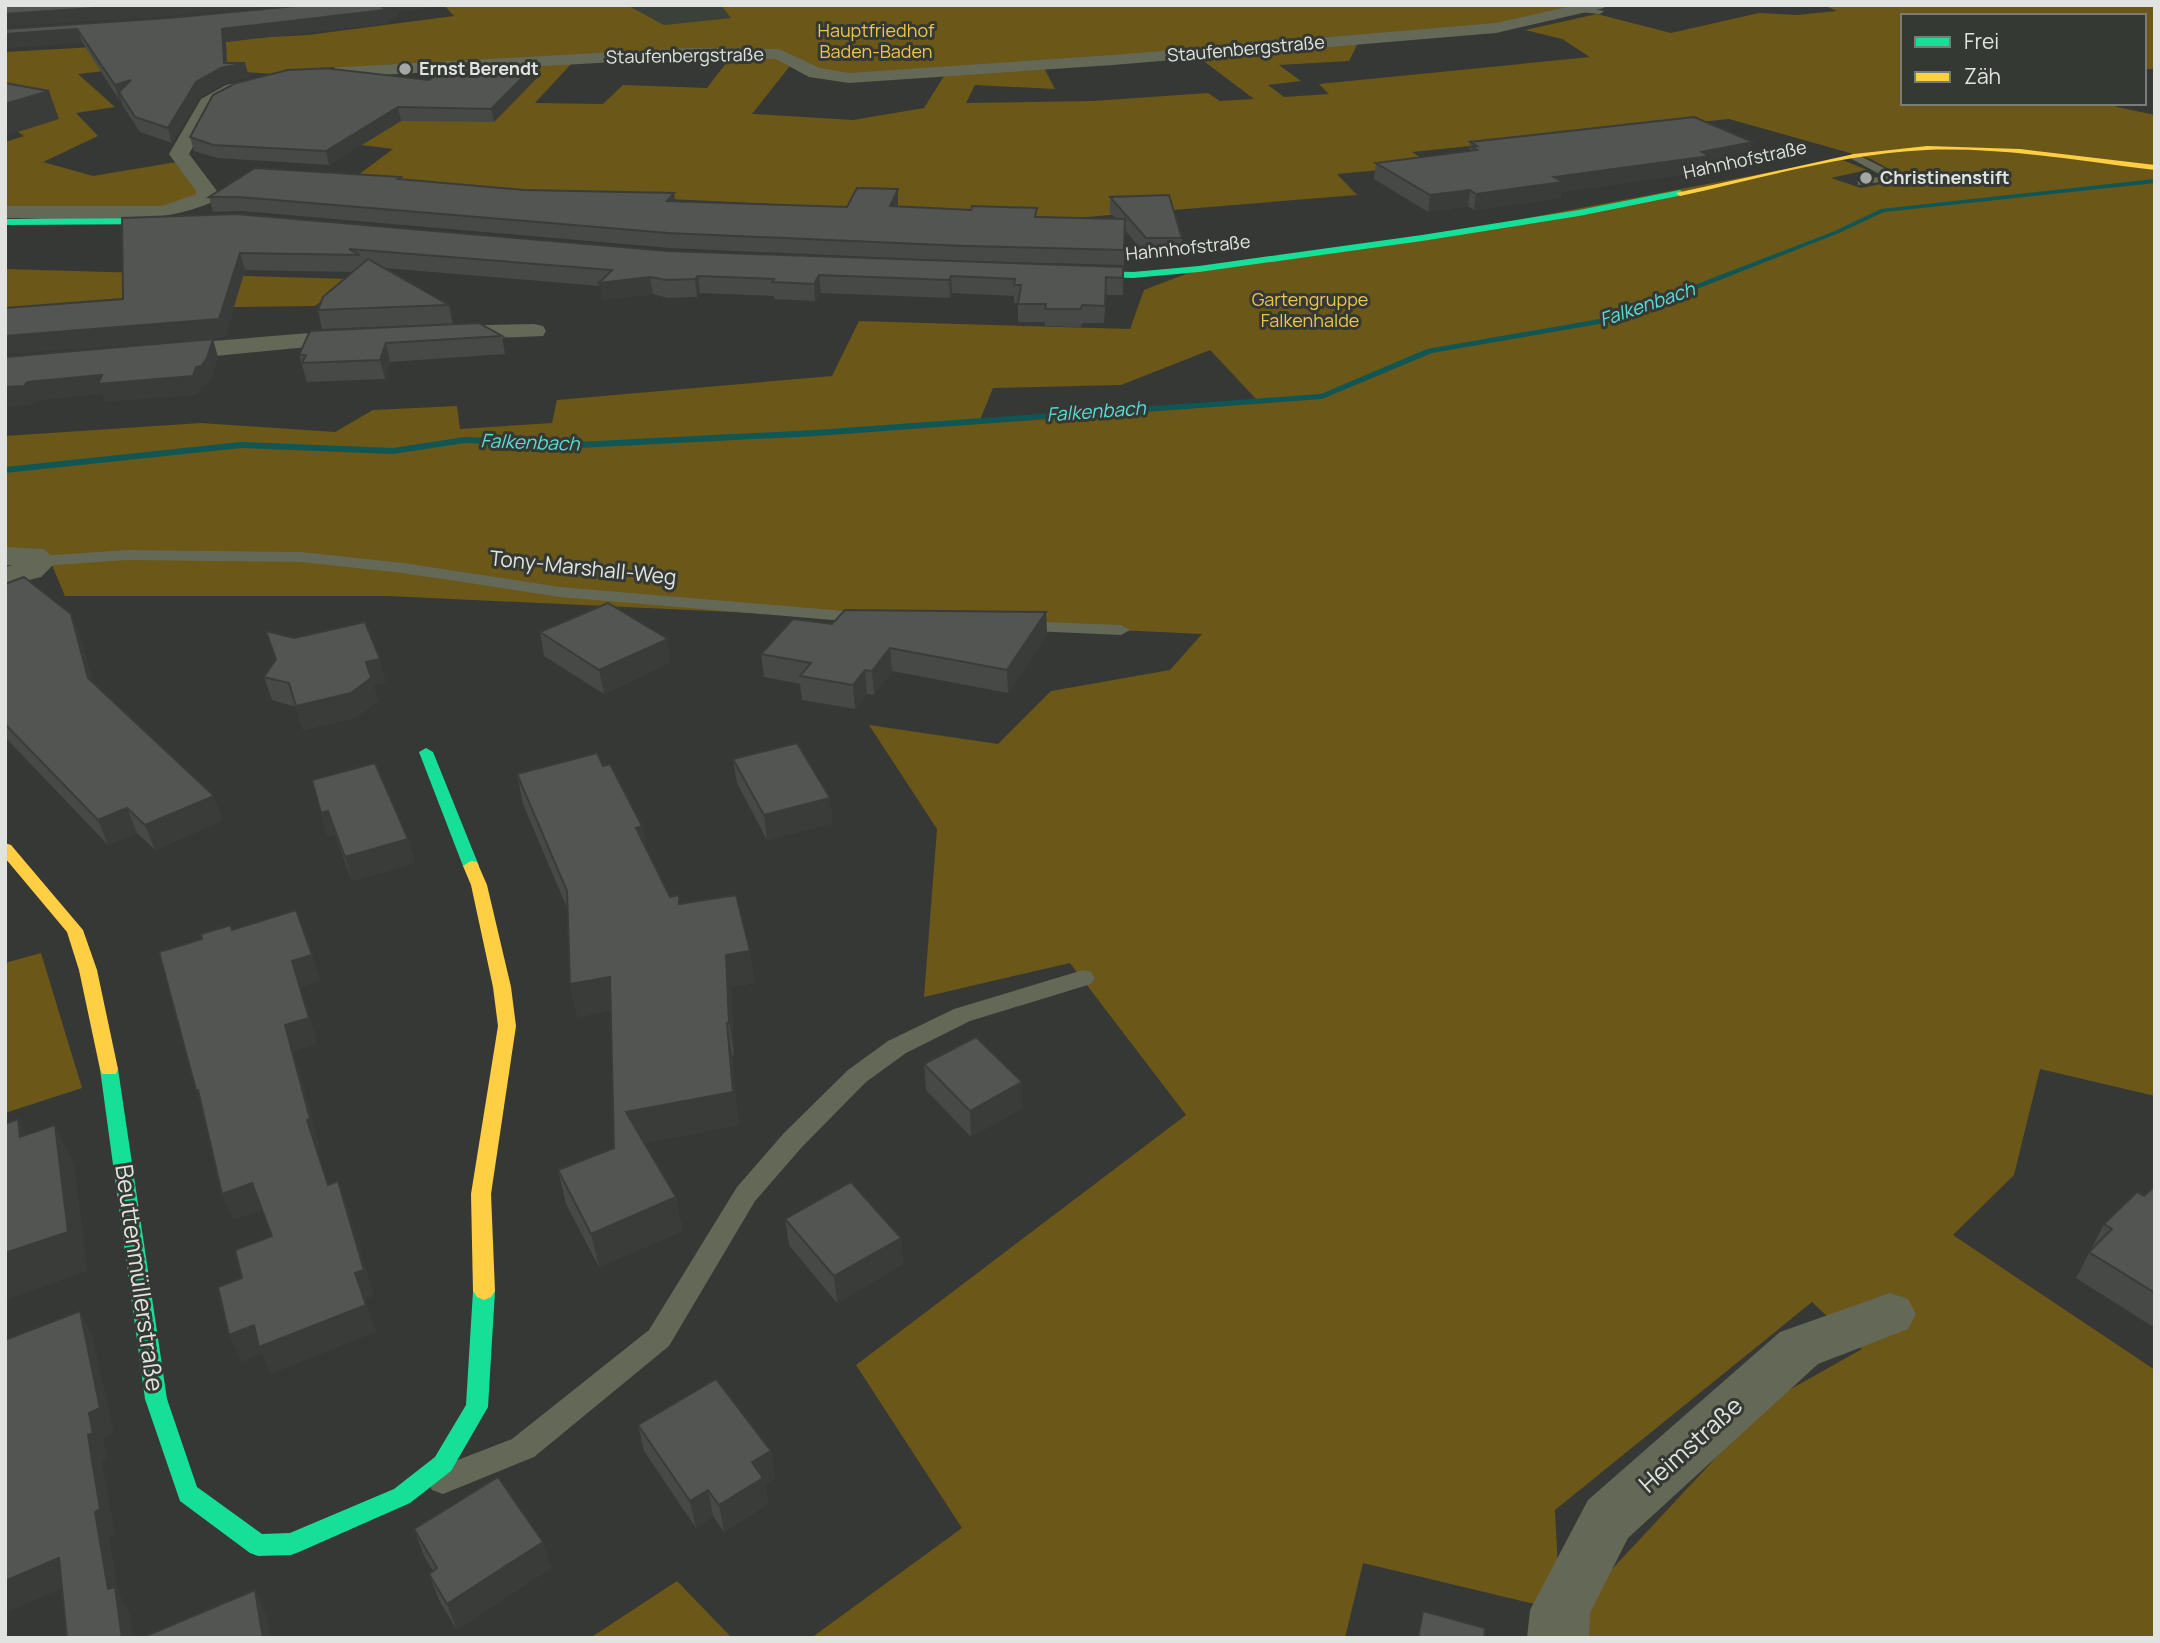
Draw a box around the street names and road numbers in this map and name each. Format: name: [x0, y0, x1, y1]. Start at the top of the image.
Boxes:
street label: Staufenbergstraße: [1166, 29, 1326, 67]
street label: Staufenbergstraße: [606, 42, 764, 68]
street label: Hahnhofstraße: [1681, 134, 1809, 184]
street label: Hahnhofstraße: [1124, 229, 1252, 265]
street label: Tony-Marshall-Weg: [488, 543, 678, 591]
street label: Beuttenmüllerstraße: [108, 1162, 173, 1393]
street label: Heimstraße: [1631, 1389, 1749, 1499]

